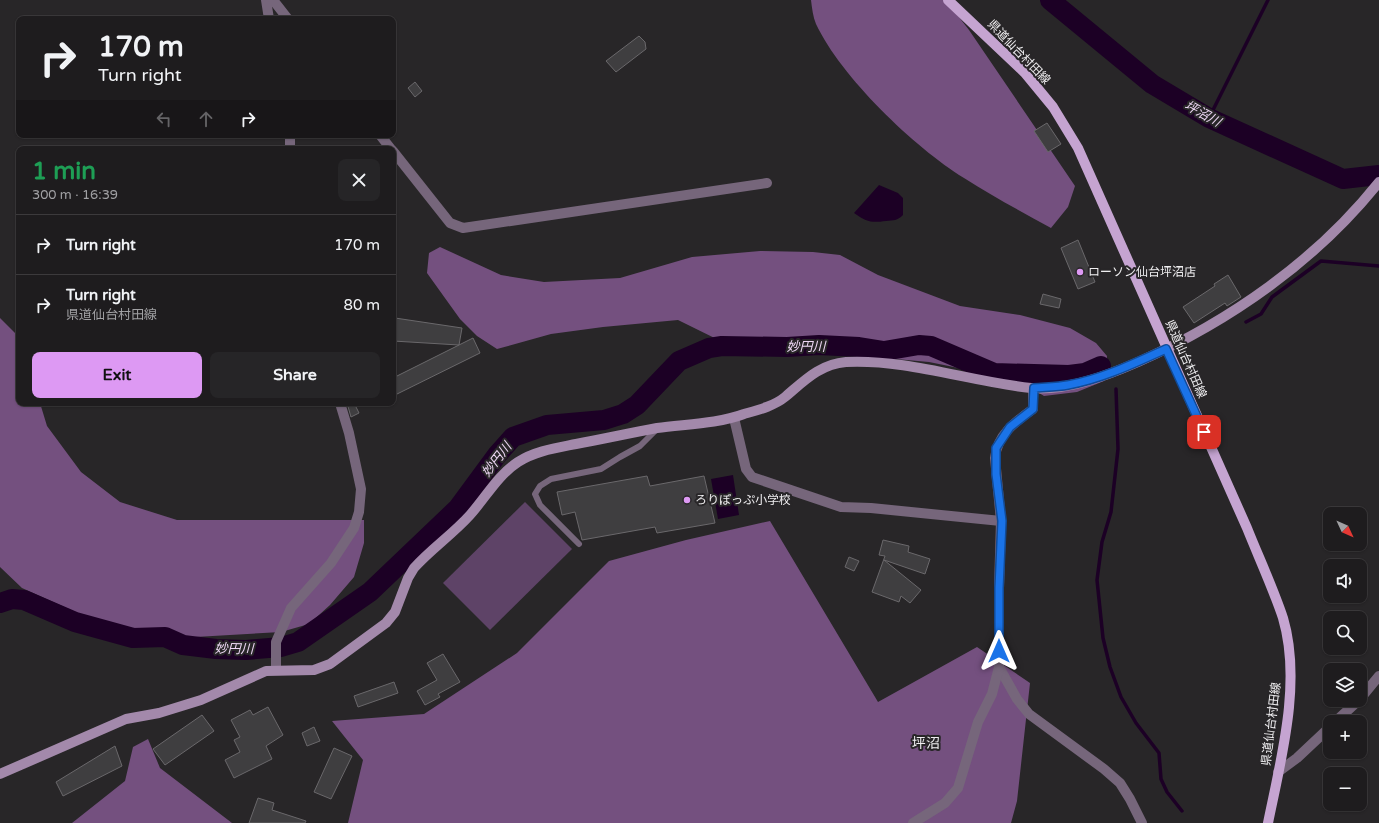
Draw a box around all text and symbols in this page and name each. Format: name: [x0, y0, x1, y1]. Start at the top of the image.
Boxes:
street label: 県道仙台村田線: [985, 17, 1053, 87]
text: 170 m: [98, 30, 184, 64]
icon: right: [32, 32, 84, 84]
text: Turn right: [98, 64, 182, 86]
water label: 坪沼川: [1182, 97, 1225, 131]
icon: left: [153, 108, 175, 130]
icon: ahead: [195, 108, 217, 130]
icon: right: [237, 108, 259, 130]
text: 1 min: [32, 157, 96, 186]
button: close: [338, 159, 380, 201]
text: 300 m · 16:39: [32, 187, 118, 203]
icon: right: [32, 234, 54, 256]
text: Turn right: [66, 236, 136, 254]
text: 170 m: [334, 236, 380, 254]
place label: ローソン仙台坪沼店: [1088, 265, 1196, 279]
marker: ローソン仙台坪沼店: [1075, 267, 1085, 277]
text: Turn right: [66, 286, 136, 304]
icon: right: [32, 294, 54, 316]
text: 80 m: [343, 296, 380, 314]
text: 県道仙台村田線: [66, 307, 157, 323]
street label: 県道仙台村田線: [1163, 318, 1209, 400]
water label: 妙円川: [786, 339, 827, 355]
button: Exit: [32, 352, 202, 398]
button: Share: [210, 352, 380, 398]
pin: [1187, 415, 1221, 449]
icon: arrive: [1193, 421, 1215, 443]
water label: 妙円川: [478, 438, 516, 480]
place label: ろりぽっぷ小学校: [695, 493, 791, 507]
marker: ろりぽっぷ小学校: [682, 495, 692, 505]
north arrow: [1323, 507, 1367, 551]
map controls: [1323, 507, 1367, 811]
button: sound: [1323, 559, 1367, 603]
button: search: [1323, 611, 1367, 655]
position arrow: [978, 630, 1020, 672]
water label: 妙円川: [214, 641, 256, 657]
button: layers: [1323, 663, 1367, 707]
street label: 県道仙台村田線: [1259, 681, 1283, 767]
button: +: [1323, 715, 1367, 759]
district label: 坪沼: [912, 735, 940, 752]
button: −: [1323, 767, 1367, 811]

